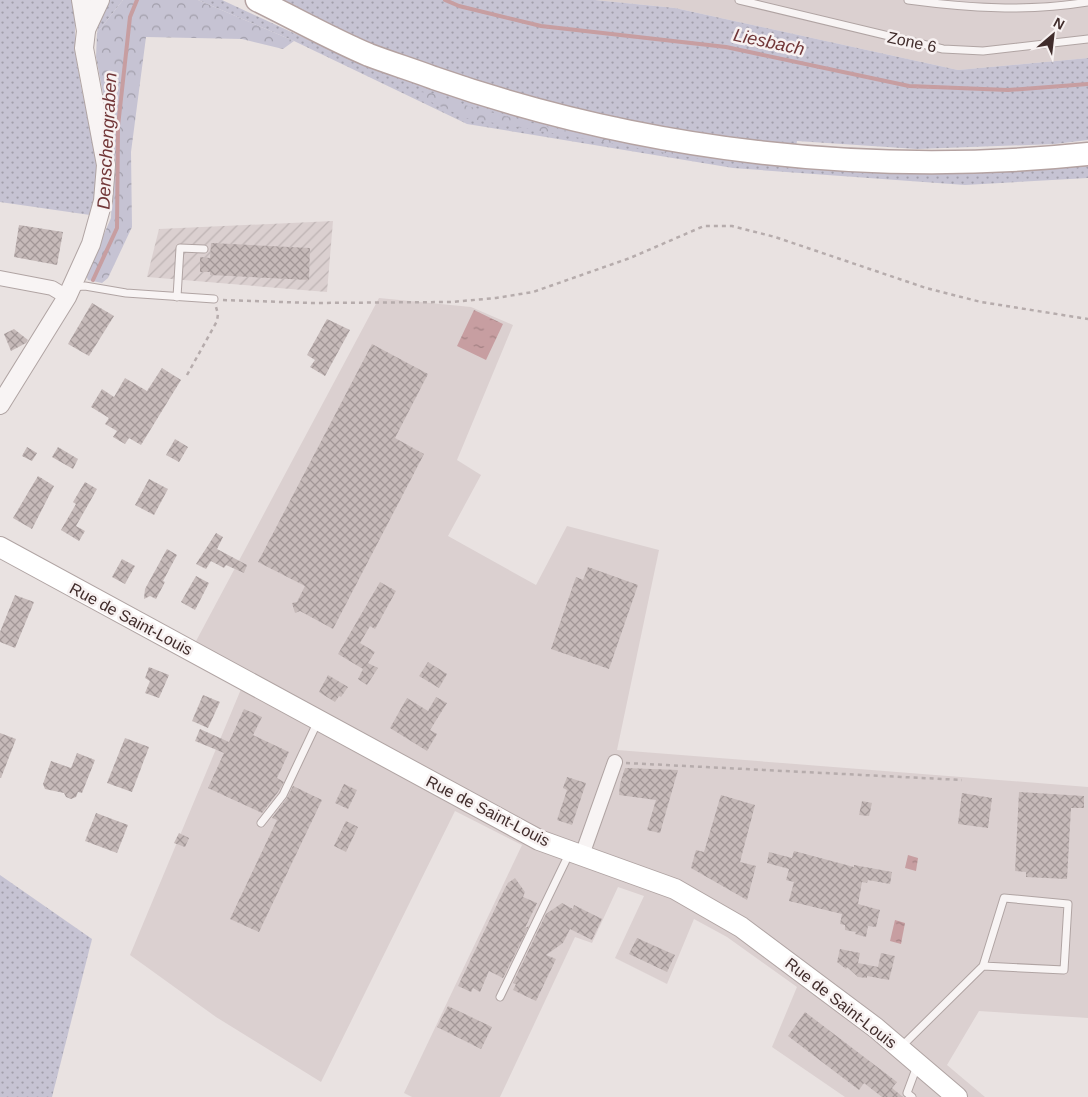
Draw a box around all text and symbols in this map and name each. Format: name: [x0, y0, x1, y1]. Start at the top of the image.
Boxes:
north arrow: [1028, 10, 1078, 60]
text: N: [1051, 14, 1067, 33]
water label: Liesbach: [732, 25, 806, 59]
street label: Zone 6: [886, 29, 938, 56]
water label: Denschengraben: [93, 72, 121, 210]
street label: Rue de Saint-Louis: [67, 580, 195, 658]
street label: Rue de Saint-Louis: [424, 773, 552, 849]
street label: Rue de Saint-Louis: [782, 954, 900, 1052]

